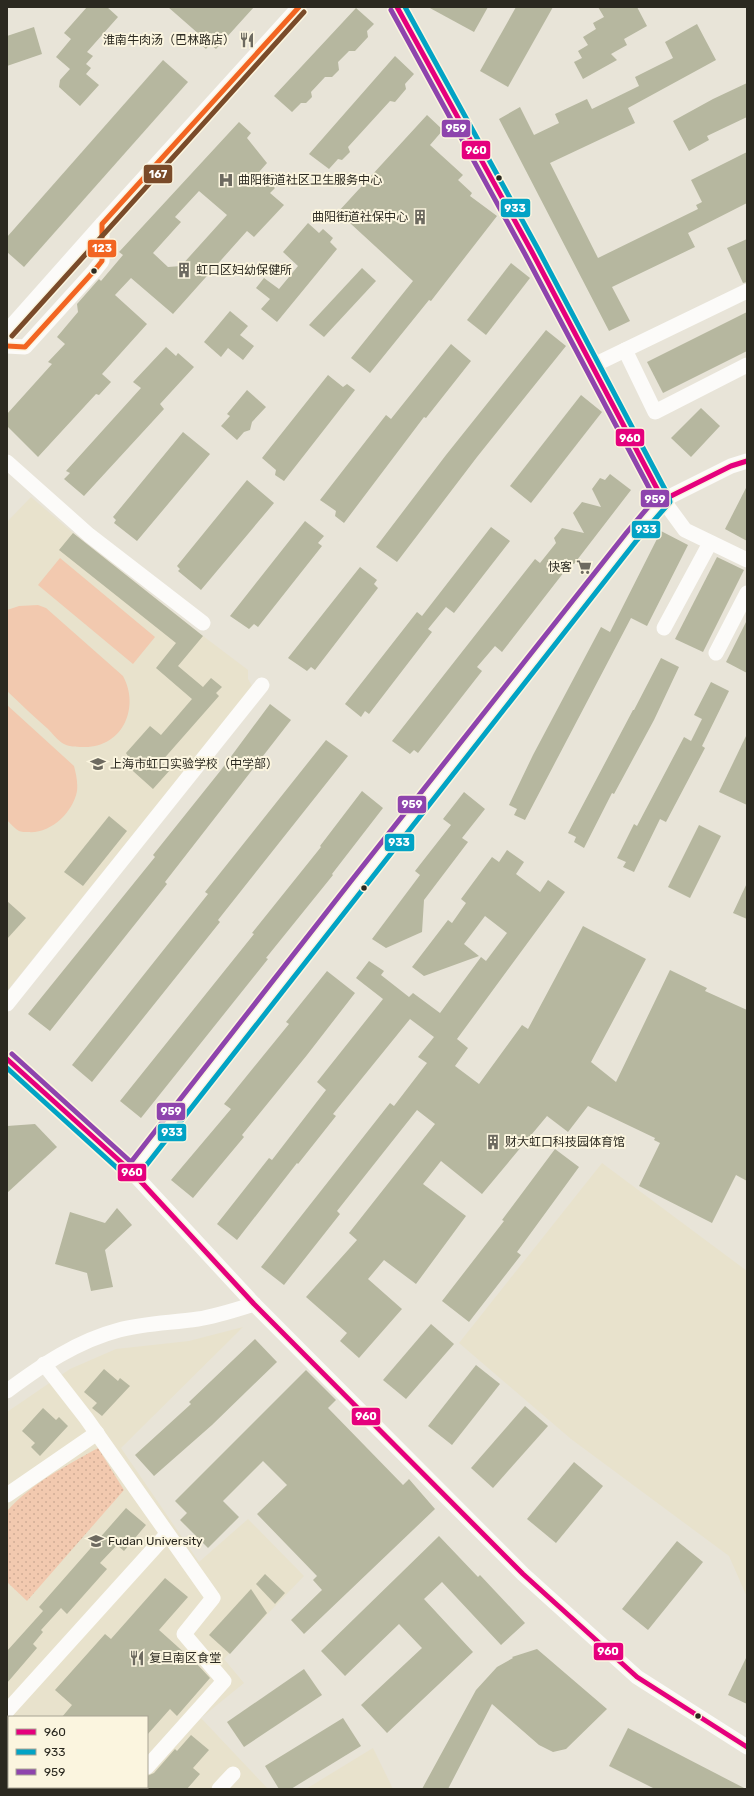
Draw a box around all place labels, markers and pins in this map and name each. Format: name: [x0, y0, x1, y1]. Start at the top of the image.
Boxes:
restaurant icon: 淮南牛肉汤（巴林路店）: [238, 31, 256, 49]
place label: 淮南牛肉汤（巴林路店）: [103, 33, 235, 47]
hospital icon: 曲阳街道社区卫生服务中心: [217, 171, 235, 189]
place label: 曲阳街道社区卫生服务中心: [238, 173, 382, 187]
unlabelled marker: [494, 173, 504, 183]
building icon: 曲阳街道社保中心: [411, 208, 429, 226]
place label: 曲阳街道社保中心: [312, 210, 408, 224]
building icon: 虹口区妇幼保健所: [175, 261, 193, 279]
place label: 虹口区妇幼保健所: [196, 263, 292, 277]
unlabelled marker: [89, 266, 99, 276]
supermarket icon: 快客: [575, 558, 593, 576]
place label: 快客: [548, 560, 572, 574]
school or university icon: 上海市虹口实验学校（中学部）: [89, 755, 107, 773]
place label: 上海市虹口实验学校（中学部）: [110, 757, 278, 771]
unlabelled marker: [359, 883, 369, 893]
building icon: 财大虹口科技园体育馆: [484, 1133, 502, 1151]
place label: 财大虹口科技园体育馆: [505, 1135, 625, 1149]
school or university icon: Fudan University: [87, 1532, 105, 1550]
place label: Fudan University: [108, 1534, 203, 1548]
restaurant icon: 复旦南区食堂: [128, 1649, 146, 1667]
place label: 复旦南区食堂: [149, 1651, 221, 1665]
unlabelled marker: [693, 1711, 703, 1721]

